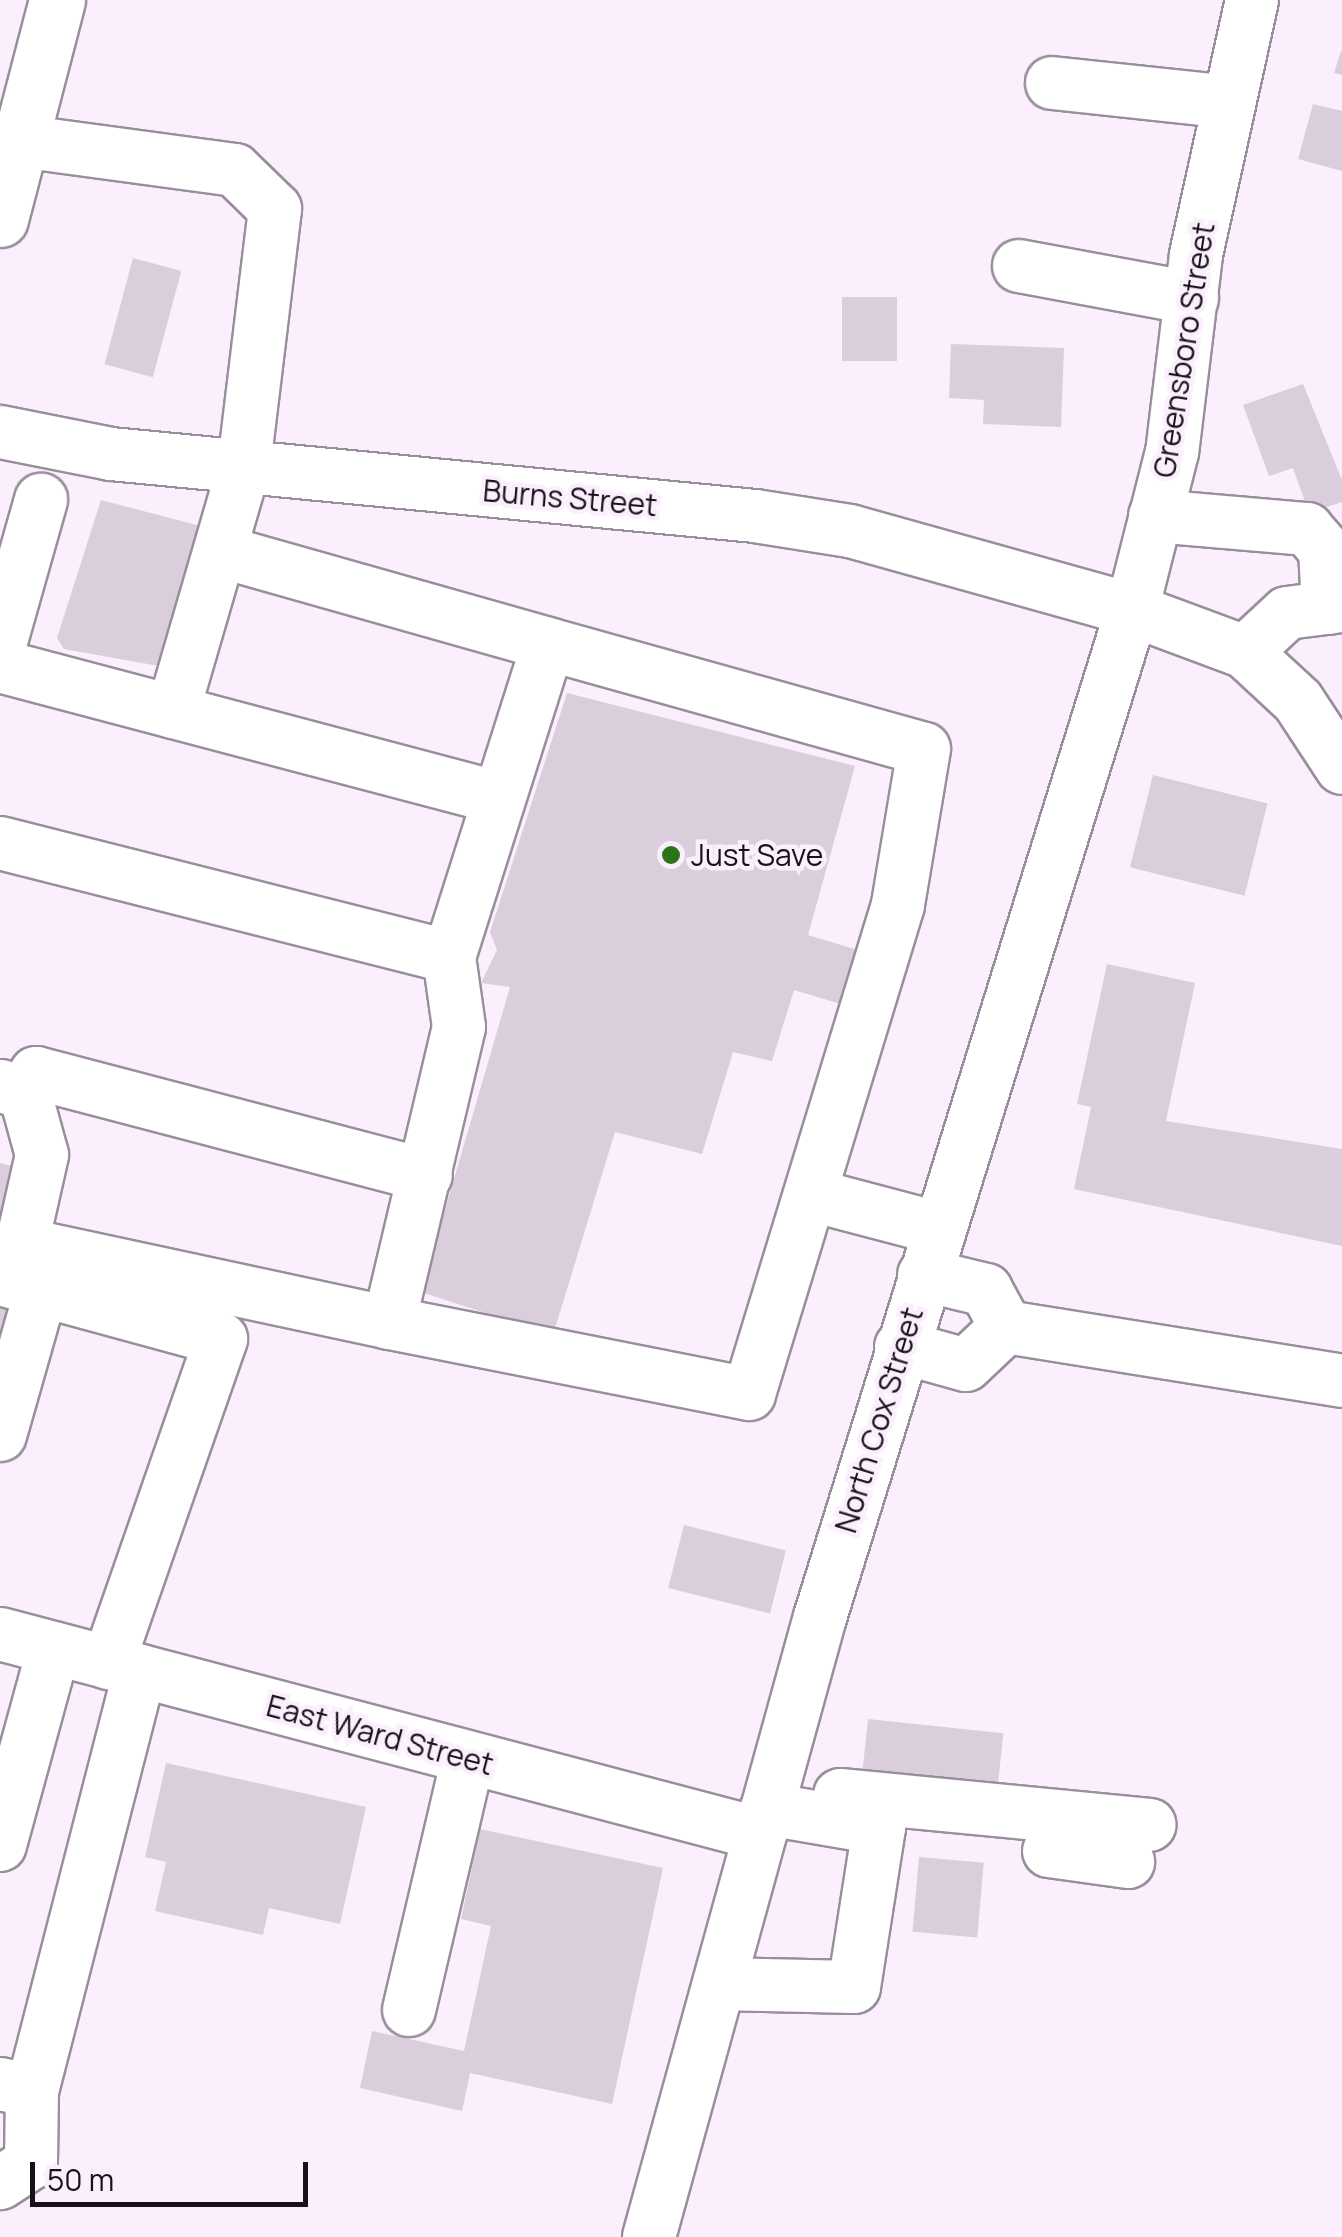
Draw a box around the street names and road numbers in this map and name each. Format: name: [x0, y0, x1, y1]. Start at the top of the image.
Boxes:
street label: Greensboro Street: [1146, 220, 1222, 480]
street label: Burns Street: [481, 472, 659, 524]
street label: North Cox Street: [828, 1303, 930, 1537]
street label: East Ward Street: [263, 1687, 497, 1783]

